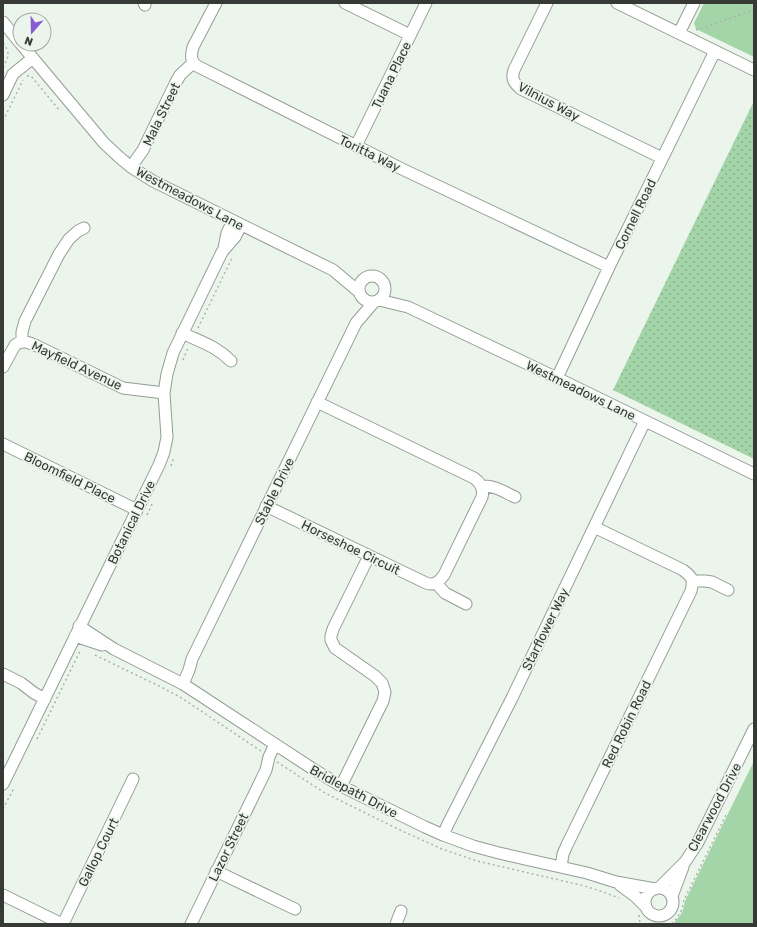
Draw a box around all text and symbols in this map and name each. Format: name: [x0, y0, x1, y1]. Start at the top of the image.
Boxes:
north arrow: [12, 12, 52, 52]
text: N: [23, 33, 35, 48]
street label: Tuana Place: [369, 39, 414, 111]
street label: Vilnius Way: [515, 79, 582, 124]
street label: Mala Street: [140, 80, 183, 148]
street label: Toritta Way: [337, 132, 403, 175]
street label: Westmeadows Lane: [133, 164, 246, 233]
street label: Cornell Road: [612, 177, 659, 252]
street label: Mayfield Avenue: [29, 338, 124, 393]
street label: Westmeadows Lane: [524, 357, 638, 423]
street label: Bloomfield Place: [22, 449, 118, 506]
street label: Stable Drive: [252, 455, 297, 527]
street label: Botanical Drive: [105, 478, 158, 567]
street label: Horseshoe Circuit: [299, 517, 403, 578]
street label: Starflower Way: [519, 586, 572, 673]
street label: Red Robin Road: [599, 678, 654, 770]
street label: Clearwood Drive: [685, 760, 744, 854]
street label: Bridlepath Drive: [307, 762, 400, 821]
street label: Lazor Street: [206, 811, 251, 884]
street label: Gallop Court: [75, 815, 122, 889]

